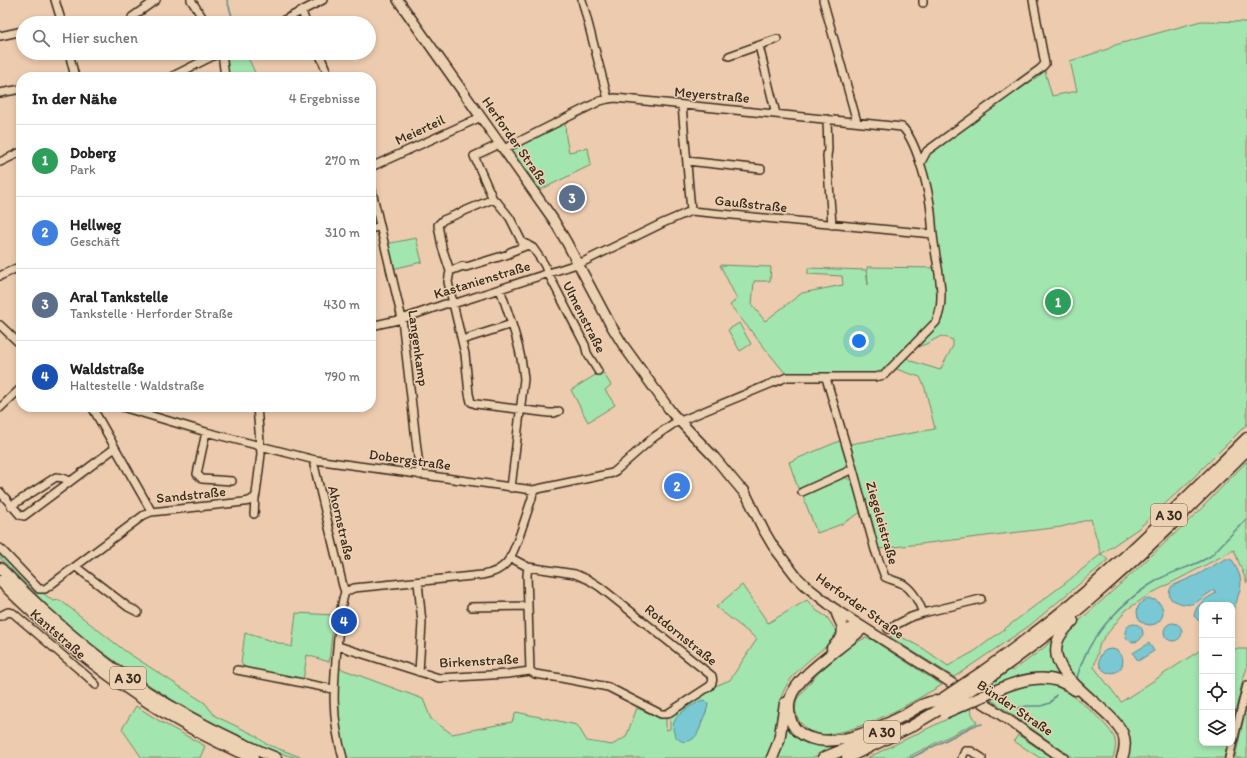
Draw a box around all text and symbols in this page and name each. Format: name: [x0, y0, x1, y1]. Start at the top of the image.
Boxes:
search box: [16, 16, 376, 60]
icon: search: [30, 27, 52, 49]
text: Hier suchen: [62, 29, 138, 47]
street label: Meyerstraße: [674, 83, 751, 107]
text: In der Nähe: [32, 88, 117, 108]
text: 4 Ergebnisse: [289, 91, 360, 106]
street label: Herforder Straße: [478, 94, 552, 189]
street label: Meierteil: [392, 111, 448, 149]
text: Doberg: [70, 144, 116, 162]
text: 1: [42, 153, 48, 168]
text: 270 m: [325, 153, 360, 168]
text: Park: [70, 162, 96, 177]
pin: 3: [559, 183, 585, 213]
street label: Gaußstraße: [714, 192, 788, 216]
text: Hellweg: [70, 216, 121, 234]
text: 2: [42, 225, 48, 240]
text: 310 m: [325, 225, 360, 240]
text: Geschäft: [70, 234, 120, 249]
street label: Kastanienstraße: [432, 257, 533, 303]
street label: Ulmenstraße: [559, 278, 609, 356]
pin: 1: [1045, 287, 1071, 317]
text: Aral Tankstelle: [70, 288, 168, 306]
text: 3: [41, 297, 49, 312]
text: 430 m: [323, 297, 360, 312]
text: Tankstelle · Herforder Straße: [70, 306, 233, 321]
street label: Langenkamp: [404, 309, 432, 387]
your location: [849, 331, 869, 351]
text: Waldstraße: [70, 360, 144, 378]
text: 4: [41, 369, 49, 384]
text: 790 m: [325, 369, 360, 384]
text: Haltestelle · Waldstraße: [70, 378, 204, 393]
street label: Dobergstraße: [368, 446, 452, 474]
pin: 2: [664, 471, 690, 501]
street label: Ziegeleistraße: [862, 479, 902, 567]
street label: Sandstraße: [155, 483, 227, 507]
street label: Ahornstraße: [324, 484, 358, 562]
road number: A 30: [1151, 504, 1187, 526]
street label: Herforder Straße: [813, 569, 908, 643]
street label: Rotdornstraße: [641, 601, 721, 670]
map controls: [1199, 602, 1235, 746]
button: +: [1199, 602, 1235, 638]
street label: Kantstraße: [27, 605, 90, 663]
pin: 4: [331, 606, 357, 636]
button: −: [1199, 638, 1235, 674]
street label: Birkenstraße: [439, 650, 519, 672]
road number: A 30: [110, 667, 146, 689]
button: locate: [1199, 674, 1235, 710]
street label: Bünder Straße: [974, 676, 1057, 740]
button: layers: [1199, 710, 1235, 746]
road number: A 30: [864, 721, 900, 743]

